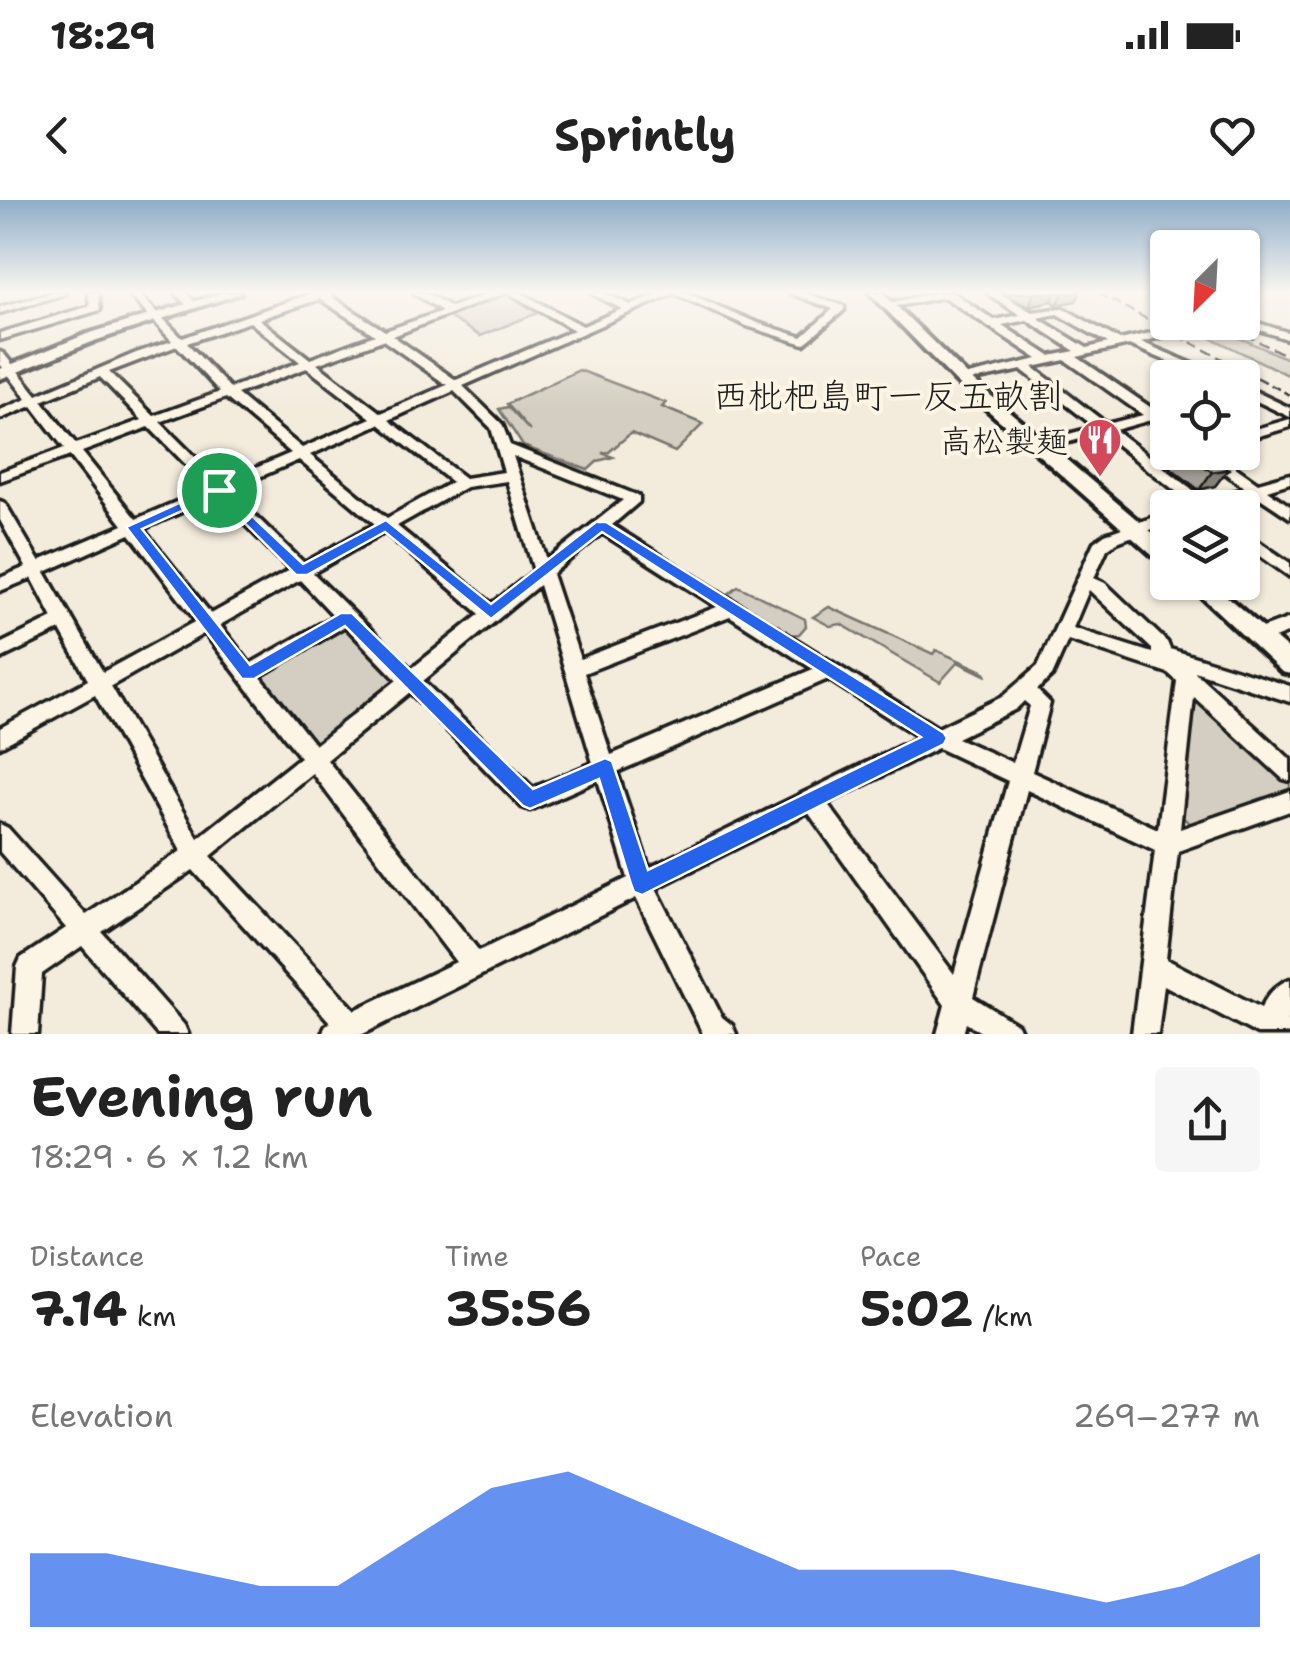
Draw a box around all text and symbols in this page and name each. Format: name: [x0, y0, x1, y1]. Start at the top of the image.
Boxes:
text: 18:29: [50, 10, 156, 61]
text: Sprintly: [554, 105, 736, 165]
icon: back: [30, 108, 85, 163]
icon: heart: [1205, 108, 1260, 163]
north arrow: [1150, 230, 1260, 340]
map controls: [1150, 230, 1260, 600]
button: locate: [1150, 360, 1260, 470]
district label: 西枇杷島町一反五畝割: [713, 372, 1063, 419]
restaurant icon: 高松製麺: [1077, 417, 1123, 478]
place label: 高松製麺: [940, 419, 1068, 462]
pin: [177, 448, 262, 533]
icon: arrive: [192, 463, 247, 518]
button: layers: [1150, 490, 1260, 600]
text: Evening run: [30, 1060, 373, 1134]
button: share: [1155, 1067, 1260, 1172]
text: 18:29 · 6 × 1.2 km: [30, 1135, 308, 1178]
text: Distance: [30, 1237, 145, 1275]
text: Time: [445, 1237, 509, 1275]
text: Pace: [860, 1237, 922, 1275]
text: 7.14: [30, 1275, 127, 1342]
text: 35:56: [445, 1275, 592, 1342]
text: 5:02: [860, 1275, 973, 1342]
text: km: [127, 1297, 176, 1335]
text: /km: [973, 1297, 1033, 1335]
text: Elevation: [30, 1394, 173, 1437]
text: 269–277 m: [1073, 1394, 1260, 1437]

